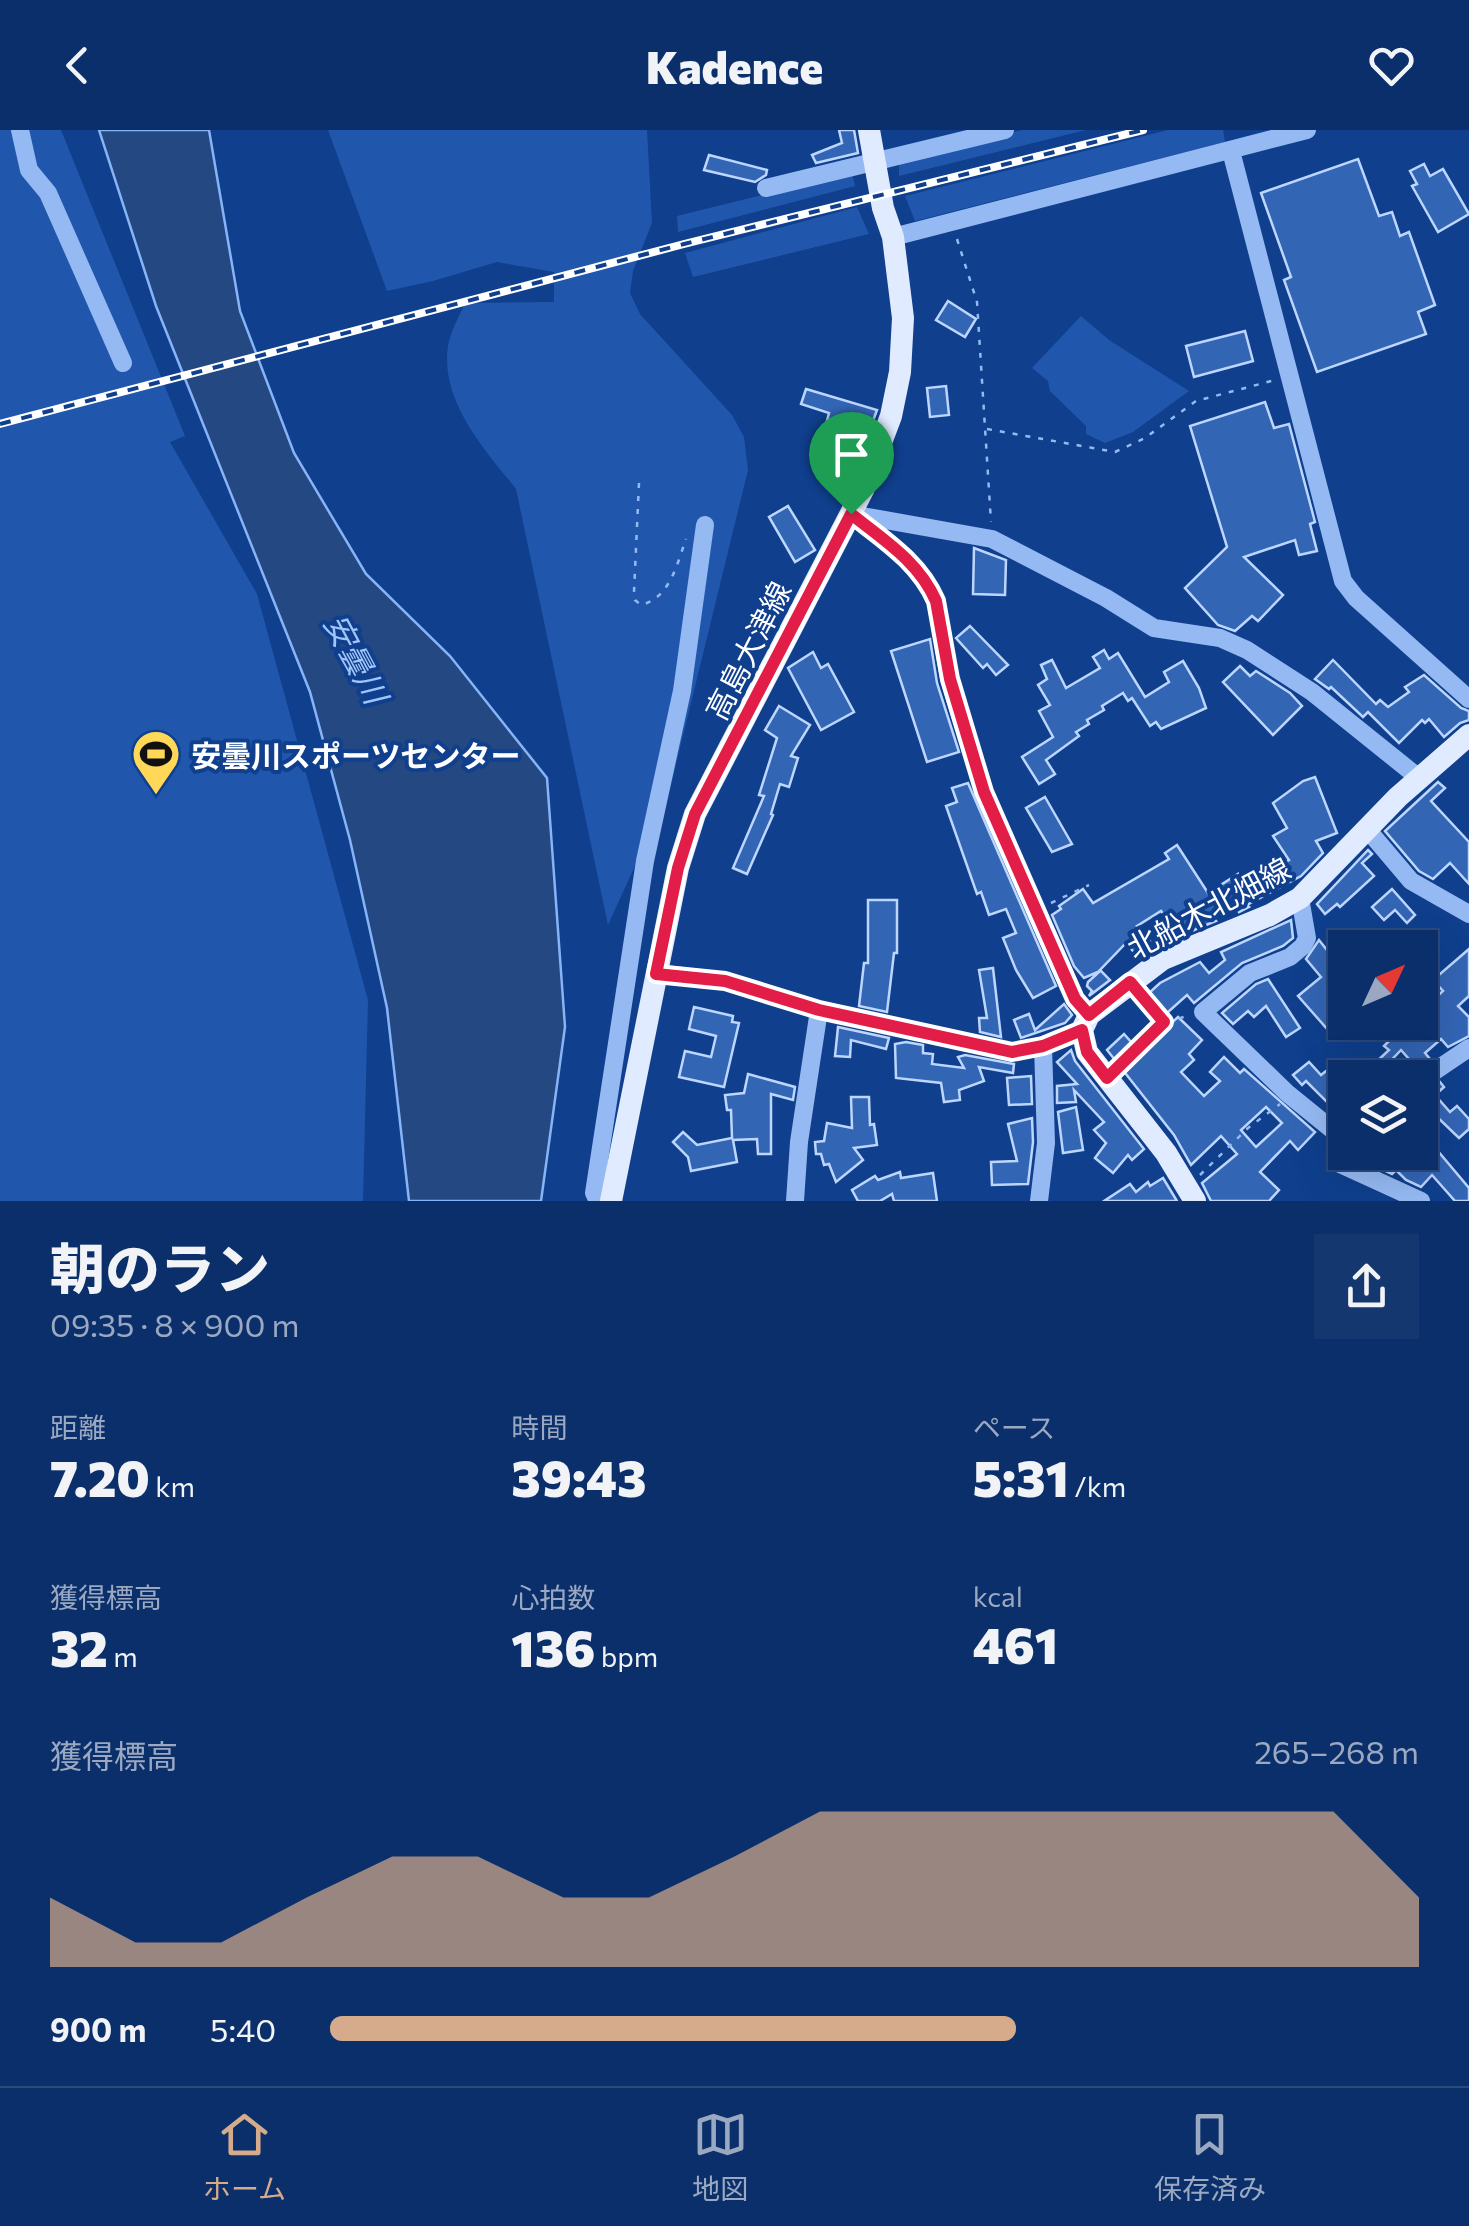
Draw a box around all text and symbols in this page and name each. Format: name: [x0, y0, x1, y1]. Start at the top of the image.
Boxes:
icon: back: [50, 38, 105, 93]
text: Kadence: [646, 38, 823, 93]
icon: heart: [1364, 38, 1419, 93]
pin: [809, 412, 894, 515]
icon: arrive: [824, 427, 879, 482]
street label: 高島大津線: [696, 575, 798, 725]
water label: 安曇川: [317, 606, 399, 712]
sports icon: 安曇川スポーツセンター: [130, 728, 182, 796]
place label: 安曇川スポーツセンター: [191, 736, 520, 773]
street label: 北船木北畑線: [1120, 848, 1296, 966]
north arrow: [1328, 930, 1438, 1040]
map controls: [1328, 930, 1438, 1170]
button: layers: [1328, 1060, 1438, 1170]
text: 朝のラン: [50, 1233, 270, 1300]
button: share: [1314, 1234, 1419, 1339]
text: 09:35 · 8 × 900 m: [50, 1304, 299, 1344]
text: 距離: [50, 1410, 106, 1444]
text: 時間: [511, 1410, 567, 1444]
text: ペース: [973, 1410, 1055, 1444]
text: 7.20: [50, 1446, 150, 1507]
text: 39:43: [511, 1446, 646, 1507]
text: 5:31: [973, 1446, 1069, 1507]
text: km: [150, 1469, 195, 1503]
text: /km: [1069, 1469, 1126, 1503]
text: kcal: [973, 1579, 1023, 1613]
text: 獲得標高: [50, 1580, 162, 1614]
text: 心拍数: [511, 1580, 595, 1614]
text: 461: [973, 1613, 1058, 1674]
text: 32: [50, 1616, 108, 1677]
text: 136: [511, 1616, 595, 1677]
text: m: [108, 1639, 138, 1673]
text: bpm: [595, 1639, 658, 1673]
text: 265–268 m: [1254, 1731, 1419, 1771]
text: 獲得標高: [50, 1735, 178, 1775]
text: 900 m: [50, 2009, 146, 2049]
text: 5:40: [210, 2009, 276, 2049]
tab: ホーム: [203, 2107, 286, 2207]
tab: 地図: [692, 2107, 748, 2207]
tab: 保存済み: [1154, 2107, 1266, 2207]

